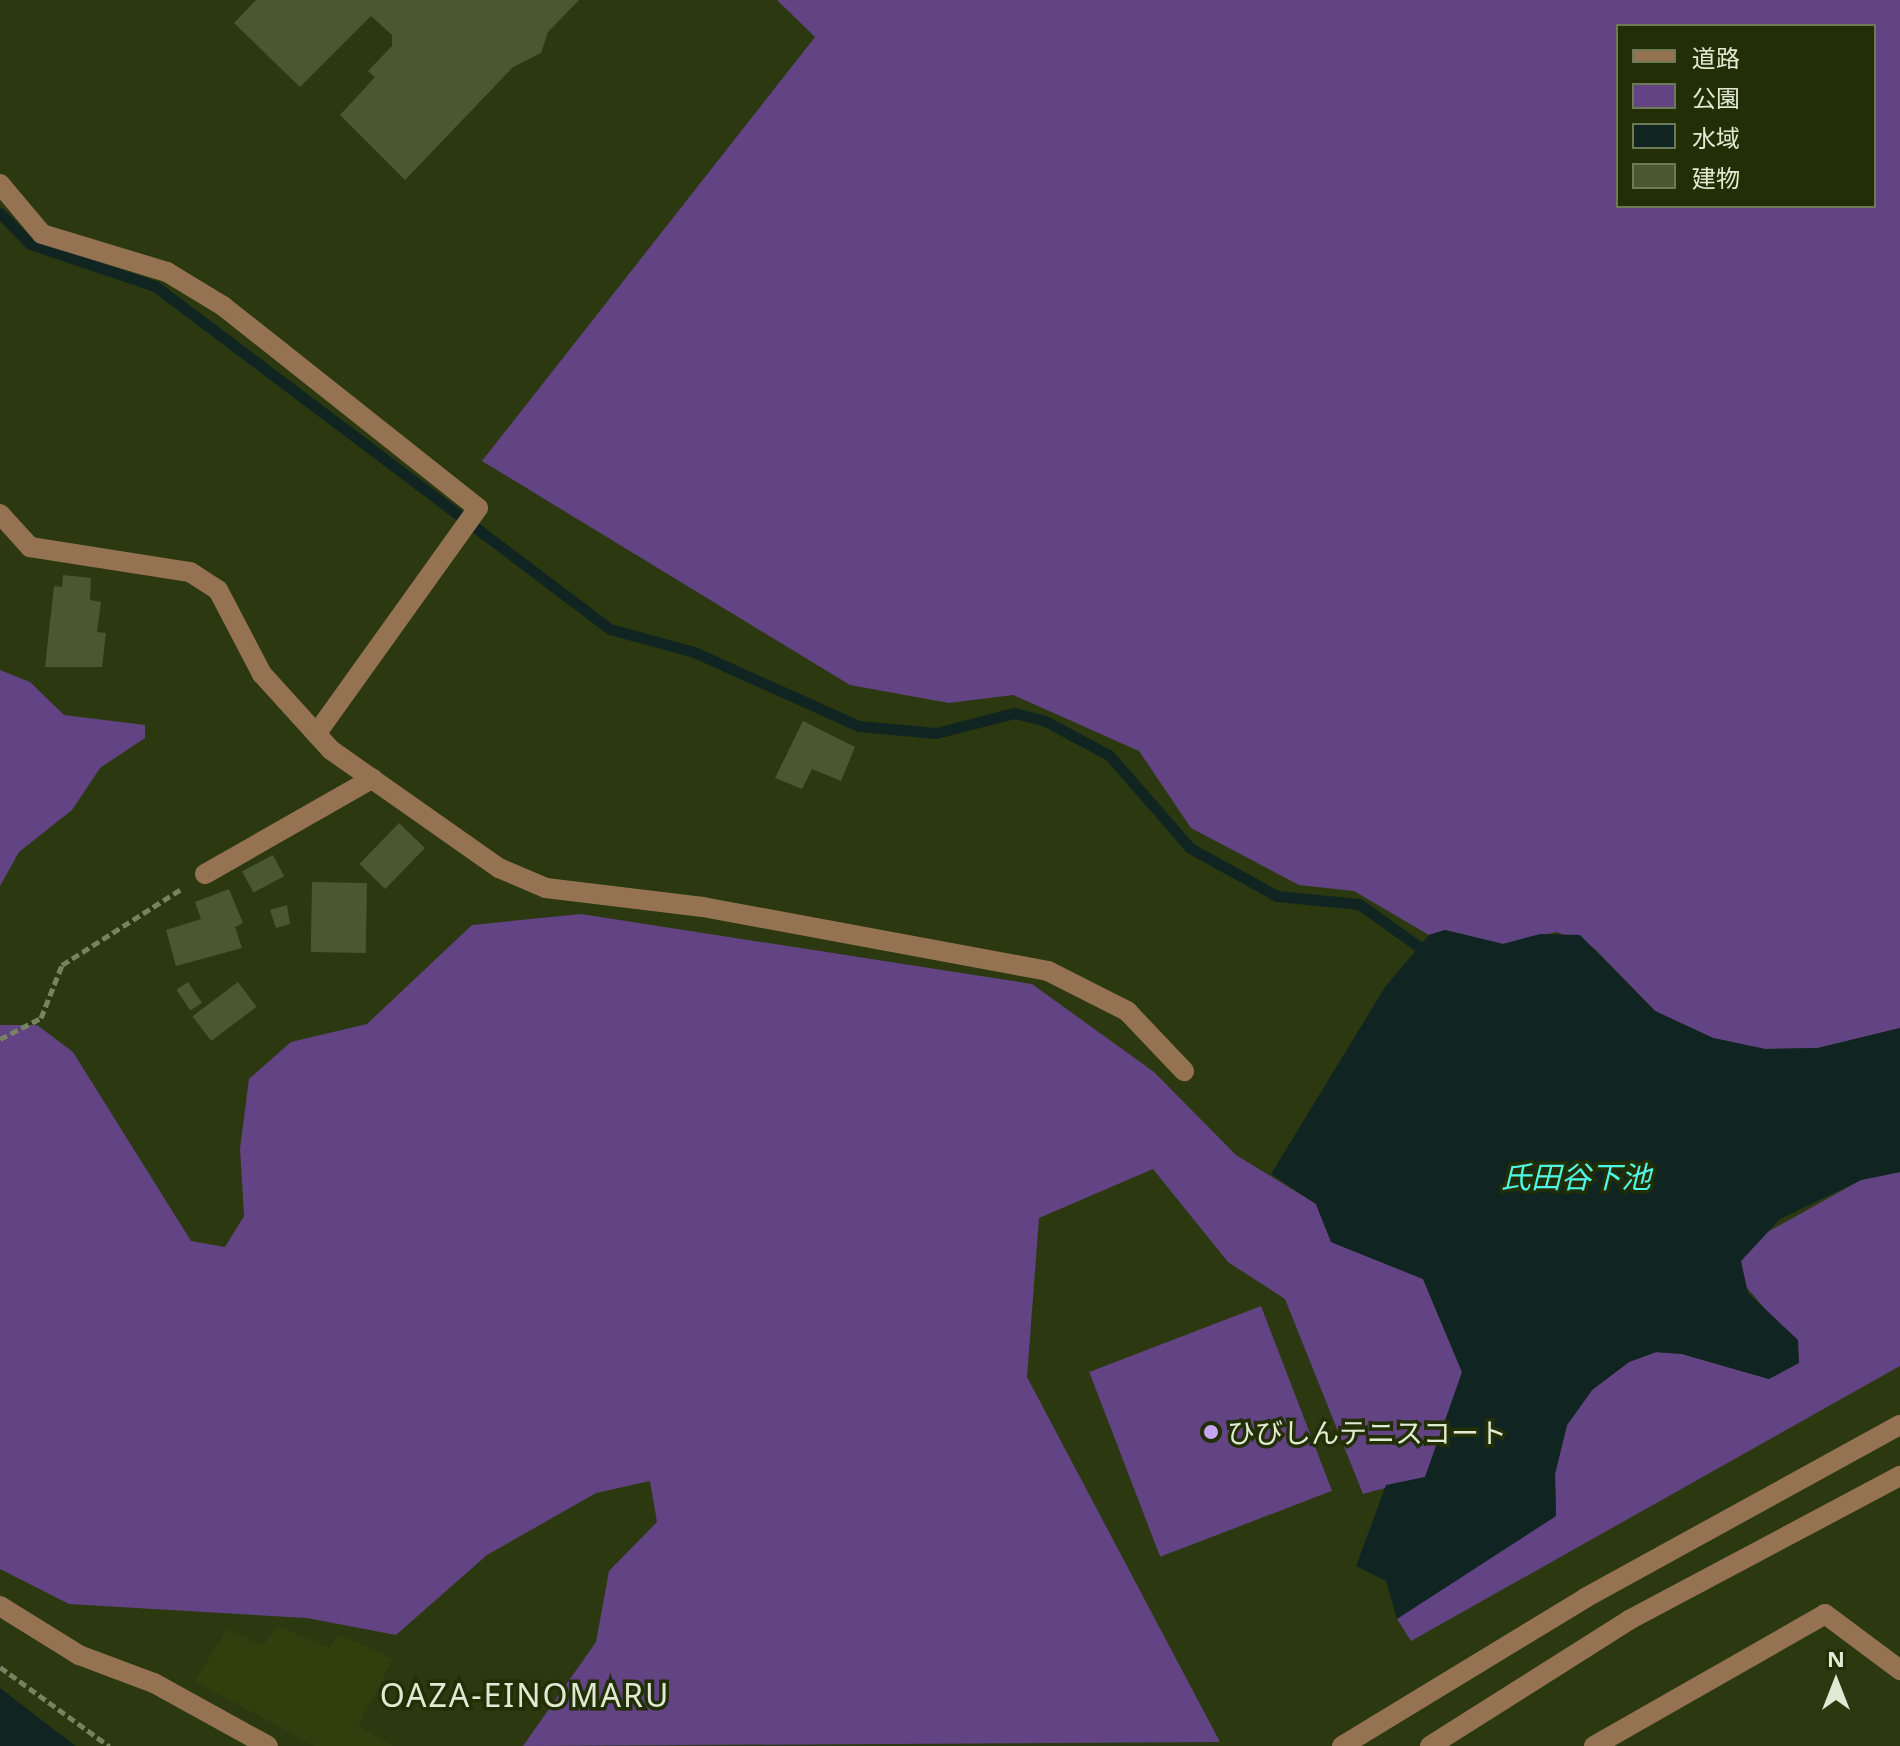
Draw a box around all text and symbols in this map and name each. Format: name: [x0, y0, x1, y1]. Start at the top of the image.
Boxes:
legend: [1616, 24, 1876, 208]
text: 道路: [1692, 41, 1740, 74]
text: 公園: [1692, 81, 1740, 114]
text: 水域: [1692, 121, 1740, 154]
text: 建物: [1692, 161, 1740, 194]
water label: 氏田谷下池: [1501, 1159, 1651, 1195]
place label: ひびしんテニスコート: [1227, 1415, 1507, 1449]
marker: ひびしんテニスコート: [1202, 1423, 1220, 1441]
north arrow: [1796, 1642, 1876, 1722]
text: N: [1827, 1643, 1845, 1673]
district label: OAZA-EINOMARU: [380, 1676, 670, 1714]

